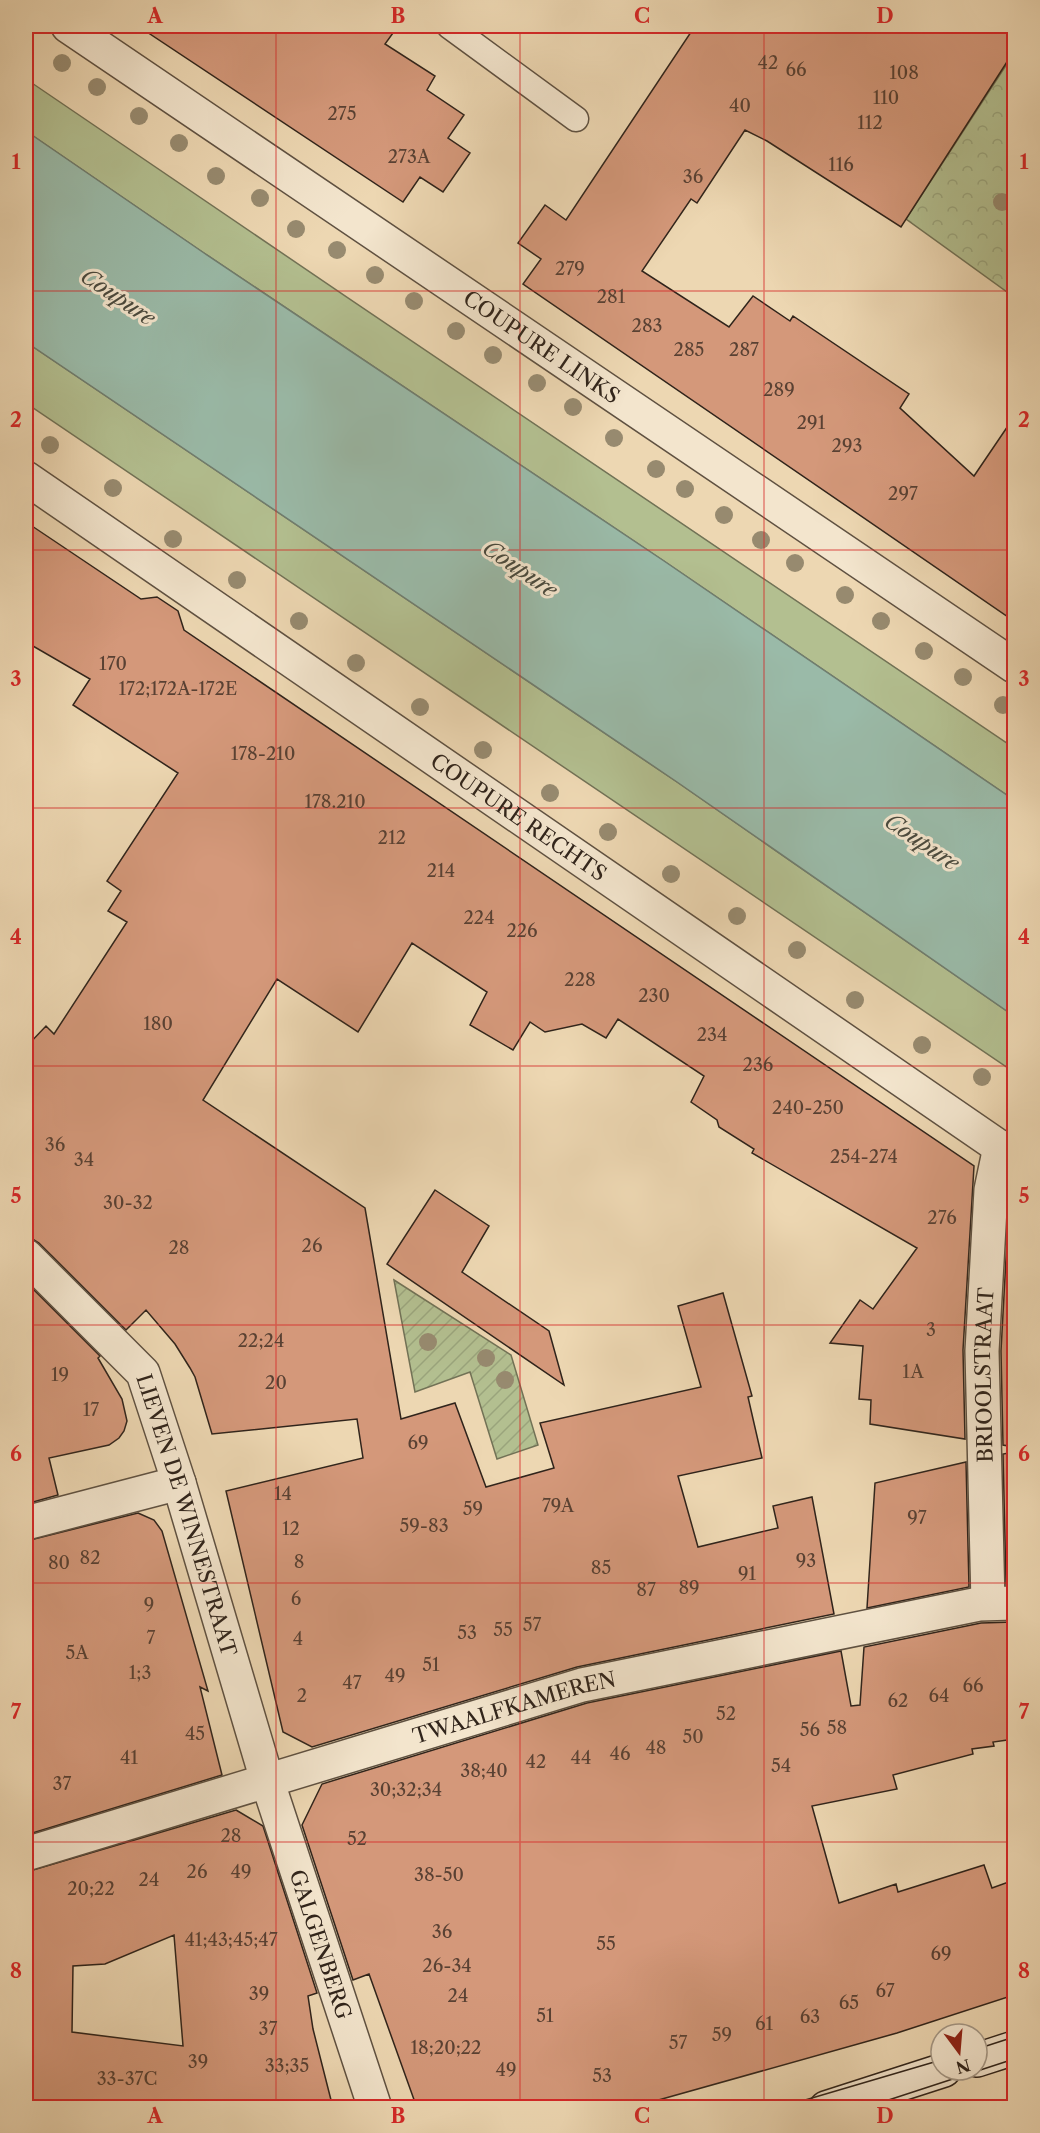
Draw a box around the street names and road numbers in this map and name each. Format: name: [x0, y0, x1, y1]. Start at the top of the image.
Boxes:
street label: COUPURE LINKS: [459, 285, 625, 408]
street label: COUPURE RECHTS: [426, 748, 611, 886]
street label: BRIOOLSTRAAT: [969, 1287, 998, 1463]
street label: LIEVEN DE WINNESTRAAT: [132, 1371, 242, 1659]
street label: TWAALFKAMEREN: [410, 1666, 618, 1748]
street label: GALGENBERG: [285, 1866, 357, 2022]

